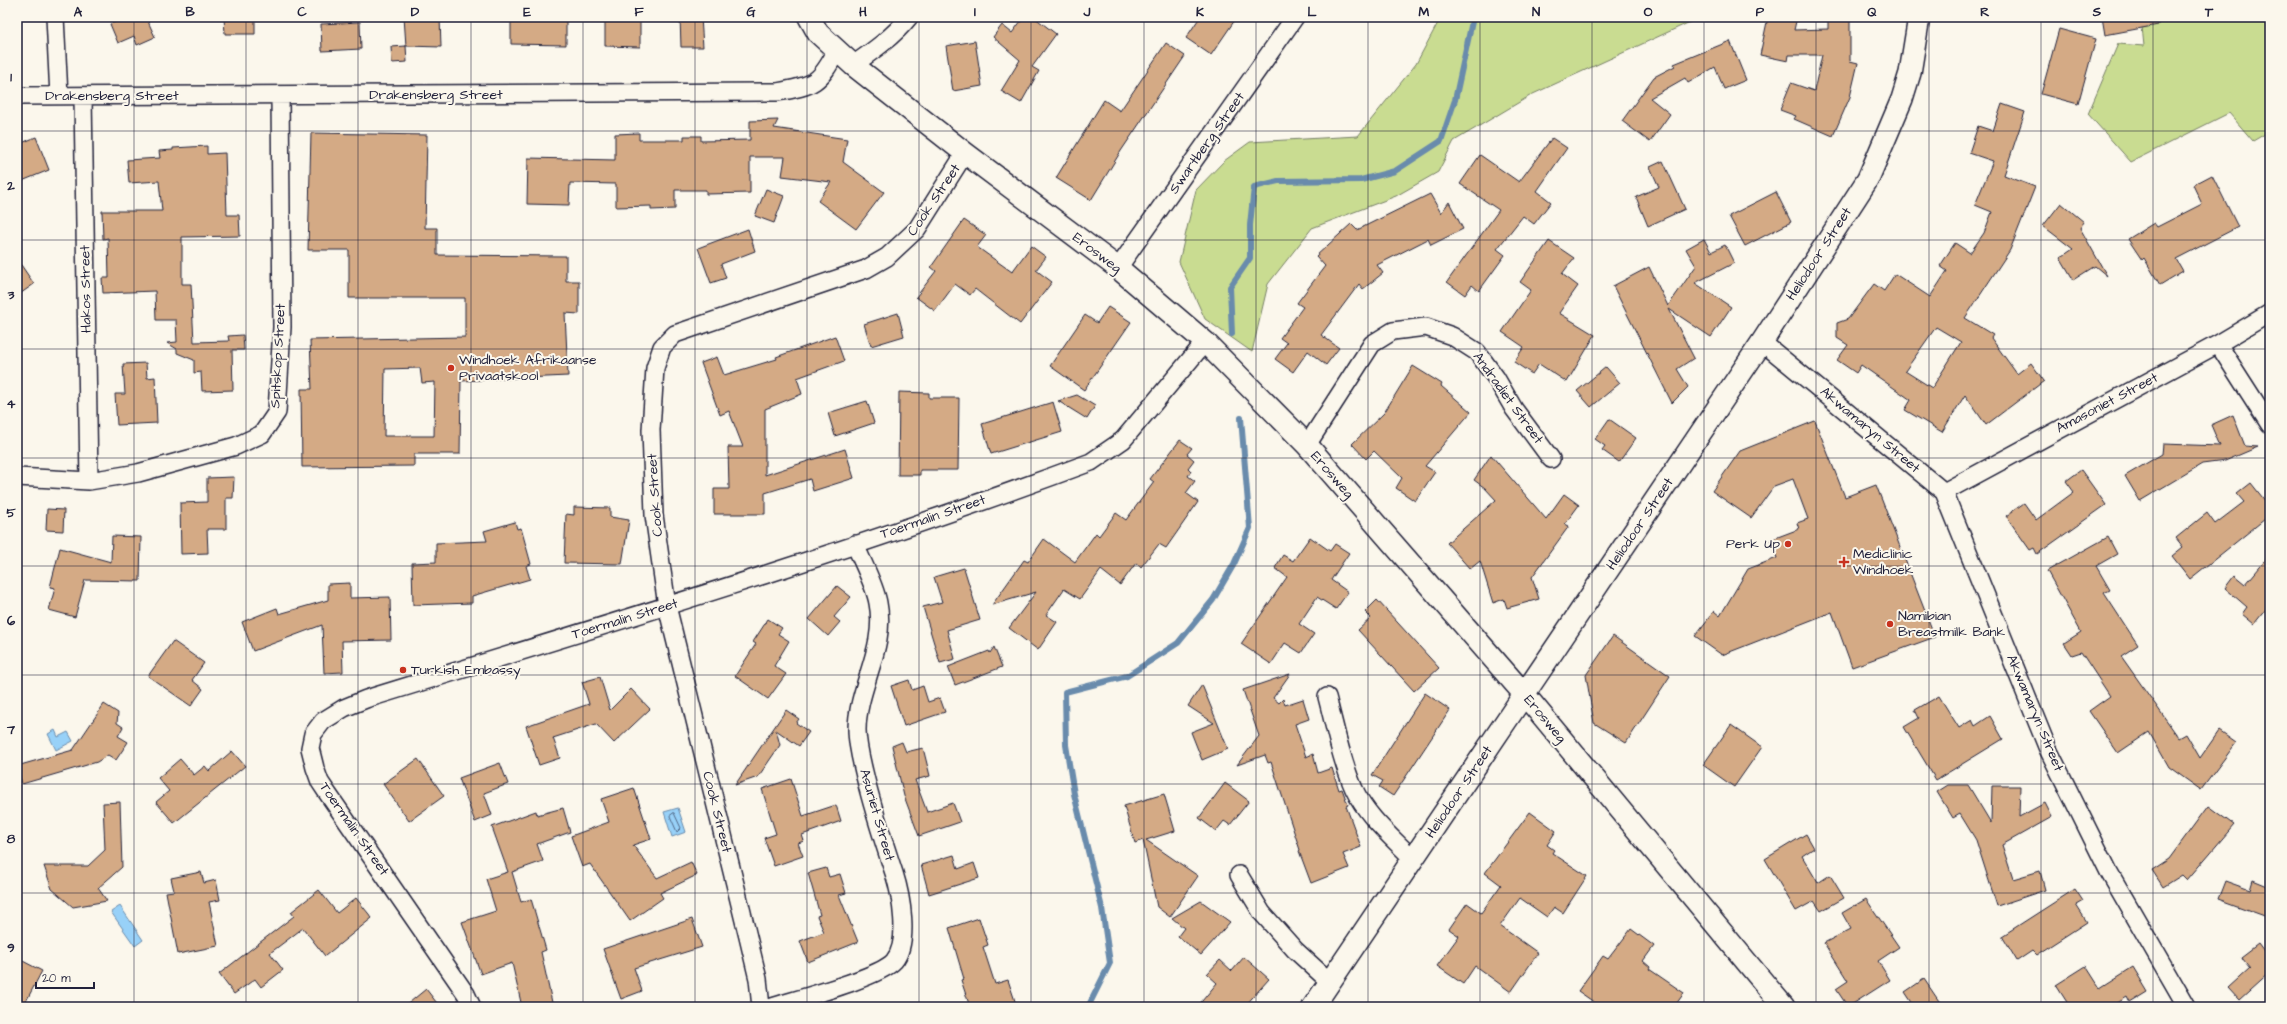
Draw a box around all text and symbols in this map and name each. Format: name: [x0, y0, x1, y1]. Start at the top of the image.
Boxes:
text: A: [74, 3, 83, 21]
text: B: [185, 3, 195, 21]
text: C: [297, 3, 307, 21]
text: D: [411, 3, 420, 21]
text: E: [523, 3, 531, 21]
text: F: [634, 3, 644, 21]
text: G: [746, 3, 756, 21]
text: H: [859, 3, 867, 21]
text: I: [974, 3, 976, 21]
text: J: [1083, 3, 1091, 21]
text: K: [1196, 3, 1204, 21]
text: L: [1307, 3, 1317, 21]
text: M: [1419, 3, 1430, 21]
text: N: [1532, 3, 1540, 21]
text: O: [1644, 3, 1653, 21]
text: P: [1756, 3, 1765, 21]
text: Q: [1867, 3, 1877, 21]
text: R: [1980, 3, 1990, 21]
text: S: [2092, 3, 2102, 21]
text: T: [2204, 3, 2214, 21]
text: 1: [10, 68, 12, 86]
street label: Drakensberg Street: [369, 85, 503, 105]
street label: Drakensberg Street: [45, 86, 179, 106]
street label: Swartberg Street: [1164, 88, 1250, 198]
street label: Cook Street: [902, 160, 966, 240]
text: 2: [6, 177, 15, 195]
street label: Heliodoor Street: [1781, 203, 1857, 305]
street label: Erosweg: [1068, 228, 1126, 278]
street label: Hakos Street: [75, 245, 97, 333]
text: 3: [7, 286, 15, 304]
street label: Spitskop Street: [265, 303, 291, 409]
street label: Andradiet Street: [1468, 348, 1548, 448]
place label: Windhoek Afrikaanse Privaatskool: [459, 350, 597, 386]
marker: Windhoek Afrikaanse Privaatskool: [446, 363, 456, 373]
street label: Amasoniet Street: [2052, 367, 2162, 438]
street label: Akwamaryn Street: [1816, 382, 1925, 478]
text: 4: [7, 395, 16, 413]
street label: Erosweg: [1306, 447, 1358, 503]
street label: Cook Street: [642, 453, 668, 537]
street label: Heliodoor Street: [1602, 473, 1679, 574]
street label: Toermalin Street: [878, 490, 989, 544]
text: 5: [6, 504, 16, 522]
place label: Perk Up: [1726, 534, 1780, 554]
marker: Perk Up: [1783, 539, 1793, 549]
place label: Mediclinic Windhoek: [1853, 544, 1914, 580]
marker: Mediclinic Windhoek: [1838, 556, 1850, 568]
street label: Toermalin Street: [569, 593, 681, 645]
place label: Namibian Breastmilk Bank: [1898, 606, 2006, 642]
text: 6: [7, 612, 16, 630]
marker: Namibian Breastmilk Bank: [1885, 619, 1895, 629]
street label: Akwamaryn Street: [2001, 651, 2069, 775]
place label: Turkish Embassy: [411, 660, 521, 680]
marker: Turkish Embassy: [398, 665, 408, 675]
street label: Erosweg: [1519, 691, 1571, 747]
text: 7: [6, 721, 16, 739]
street label: Heliodoor Street: [1421, 741, 1498, 842]
street label: Asuriet Street: [854, 767, 900, 864]
street label: Cook Street: [697, 769, 737, 855]
street label: Toermalin Street: [314, 778, 394, 880]
text: 8: [7, 830, 16, 848]
text: 9: [7, 939, 15, 957]
scale bar: [36, 964, 94, 990]
text: 20 m: [42, 970, 71, 987]

